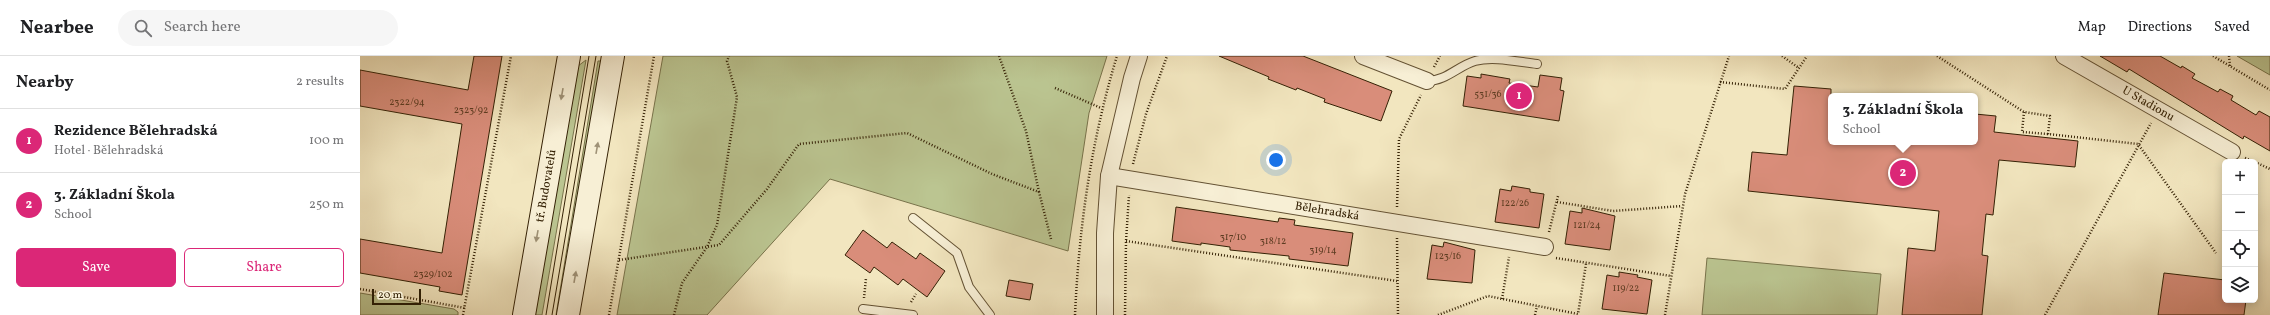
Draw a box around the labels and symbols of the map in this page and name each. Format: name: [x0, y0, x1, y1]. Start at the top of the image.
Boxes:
pin: 1: [1506, 81, 1532, 111]
street label: U Stadionu: [2119, 83, 2178, 126]
house number: 531/36: [1474, 87, 1502, 101]
one-way arrow: [559, 88, 565, 101]
house number: 2322/94: [389, 95, 425, 109]
house number: 2323/92: [454, 103, 488, 117]
one-way arrow: [594, 142, 600, 155]
street label: tř. Budovatelů: [532, 148, 561, 224]
your location: [1266, 150, 1286, 170]
pin: 2: [1890, 158, 1916, 188]
house number: 122/26: [1501, 196, 1529, 210]
street label: Bělehradská: [1294, 198, 1361, 225]
house number: 121/24: [1573, 218, 1601, 232]
one-way arrow: [534, 230, 540, 242]
house number: 317/10: [1220, 230, 1246, 244]
house number: 318/12: [1260, 234, 1286, 248]
house number: 319/14: [1309, 243, 1337, 257]
house number: 123/16: [1435, 249, 1461, 263]
house number: 2329/102: [413, 267, 453, 281]
one-way arrow: [572, 270, 578, 283]
house number: 119/22: [1613, 281, 1639, 295]
scale bar: [372, 287, 421, 306]

